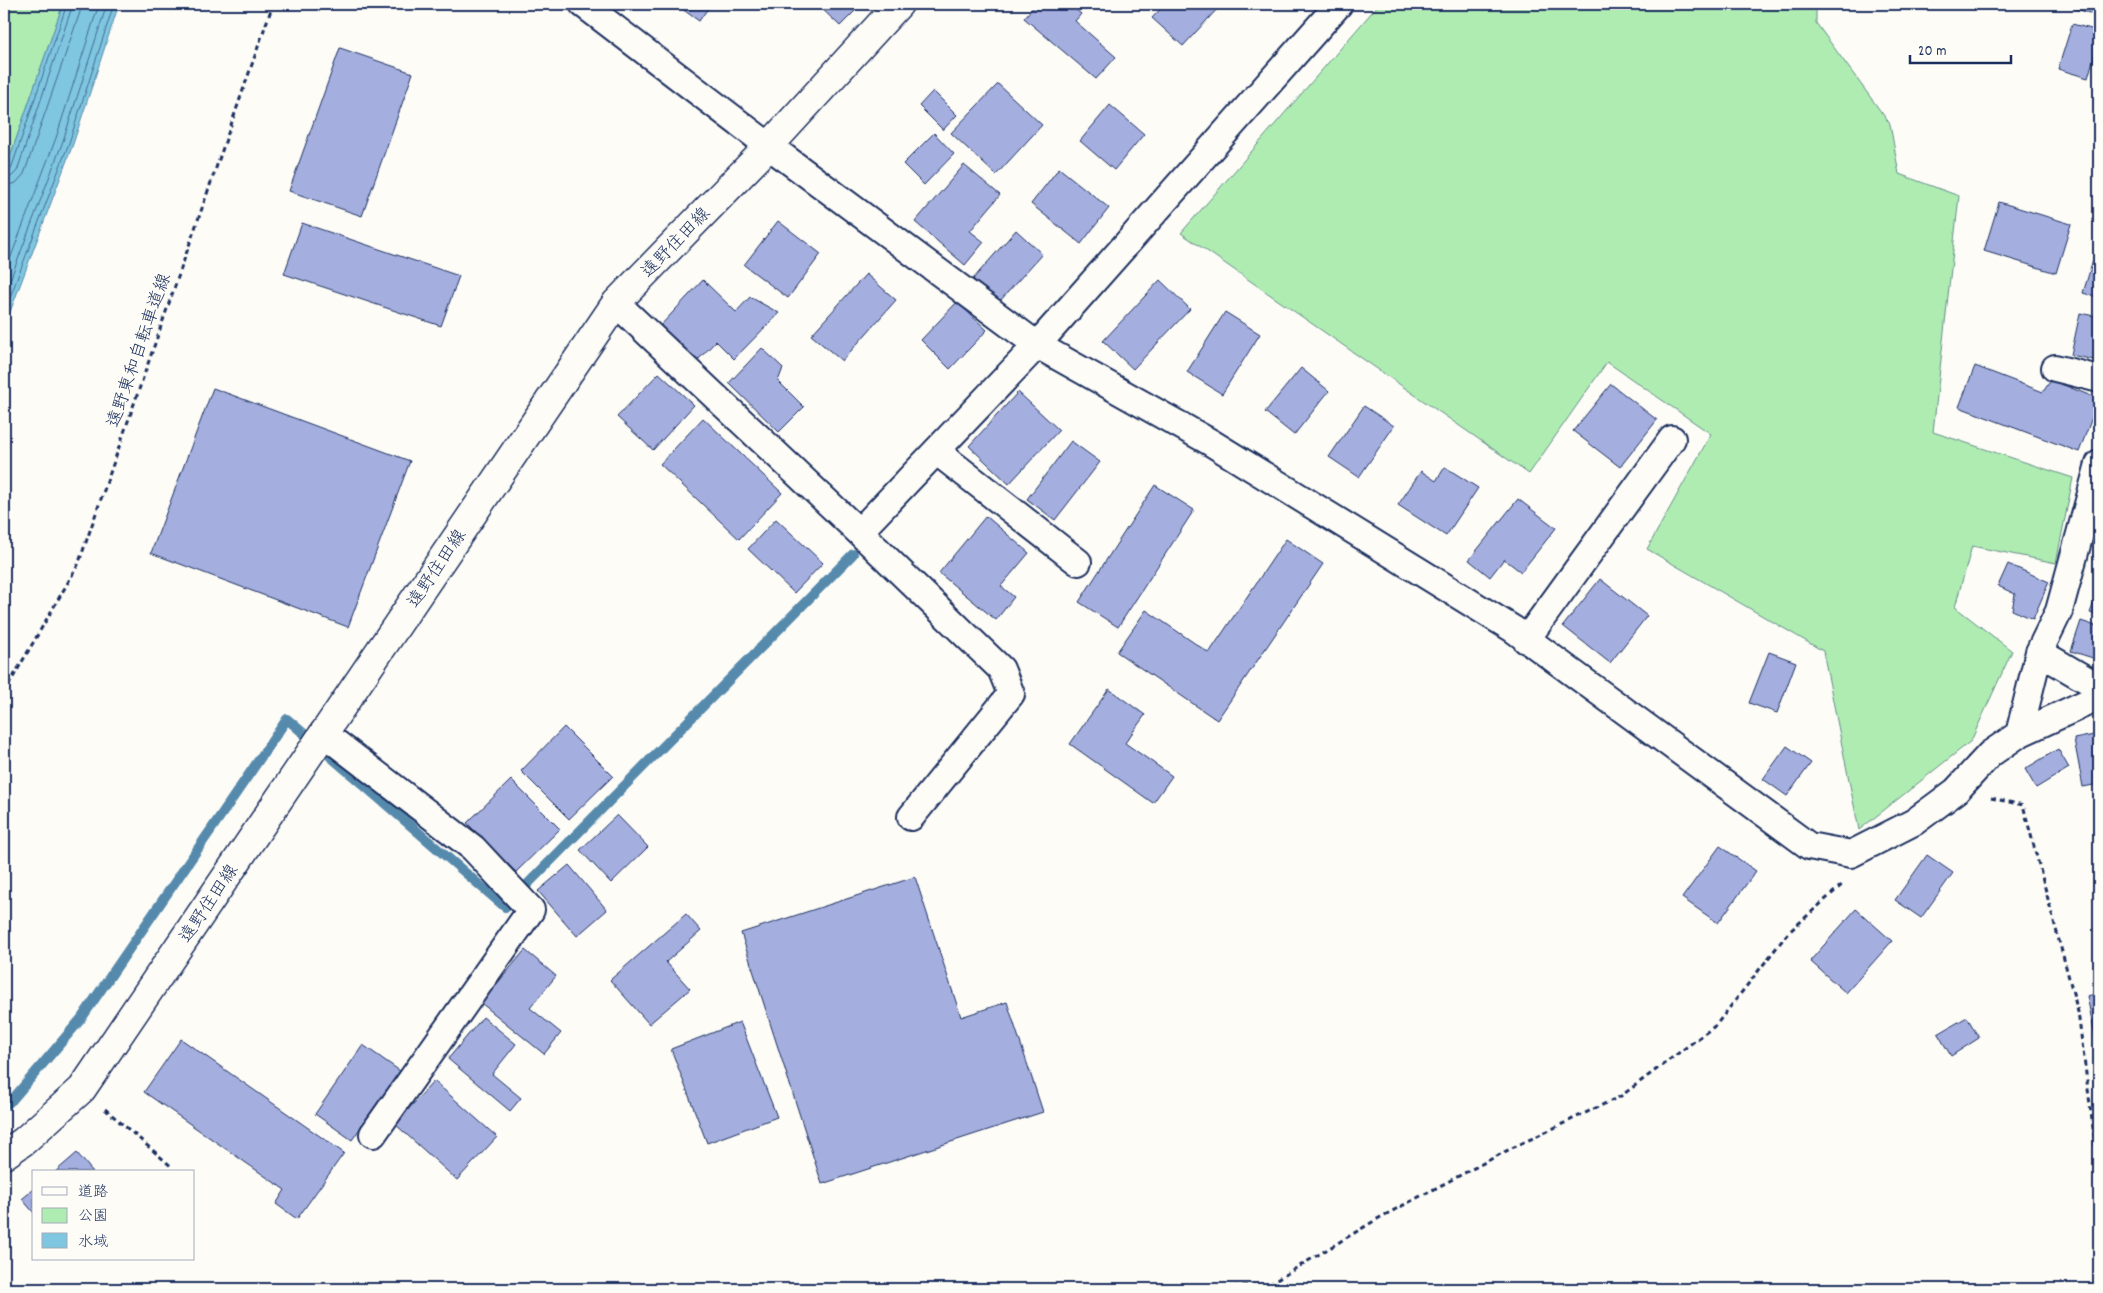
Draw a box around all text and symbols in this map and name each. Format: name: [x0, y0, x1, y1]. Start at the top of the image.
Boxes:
scale bar: [1910, 32, 2012, 64]
text: 20 m: [1918, 41, 1946, 63]
street label: 遠野住田線: [637, 203, 717, 285]
street label: 遠野東和自転車道線: [102, 270, 179, 431]
street label: 遠野住田線: [403, 525, 474, 614]
street label: 遠野住田線: [175, 860, 246, 949]
legend: [32, 1170, 195, 1260]
text: 道路: [78, 1182, 108, 1204]
text: 公園: [78, 1206, 108, 1228]
text: 水域: [78, 1232, 108, 1254]

